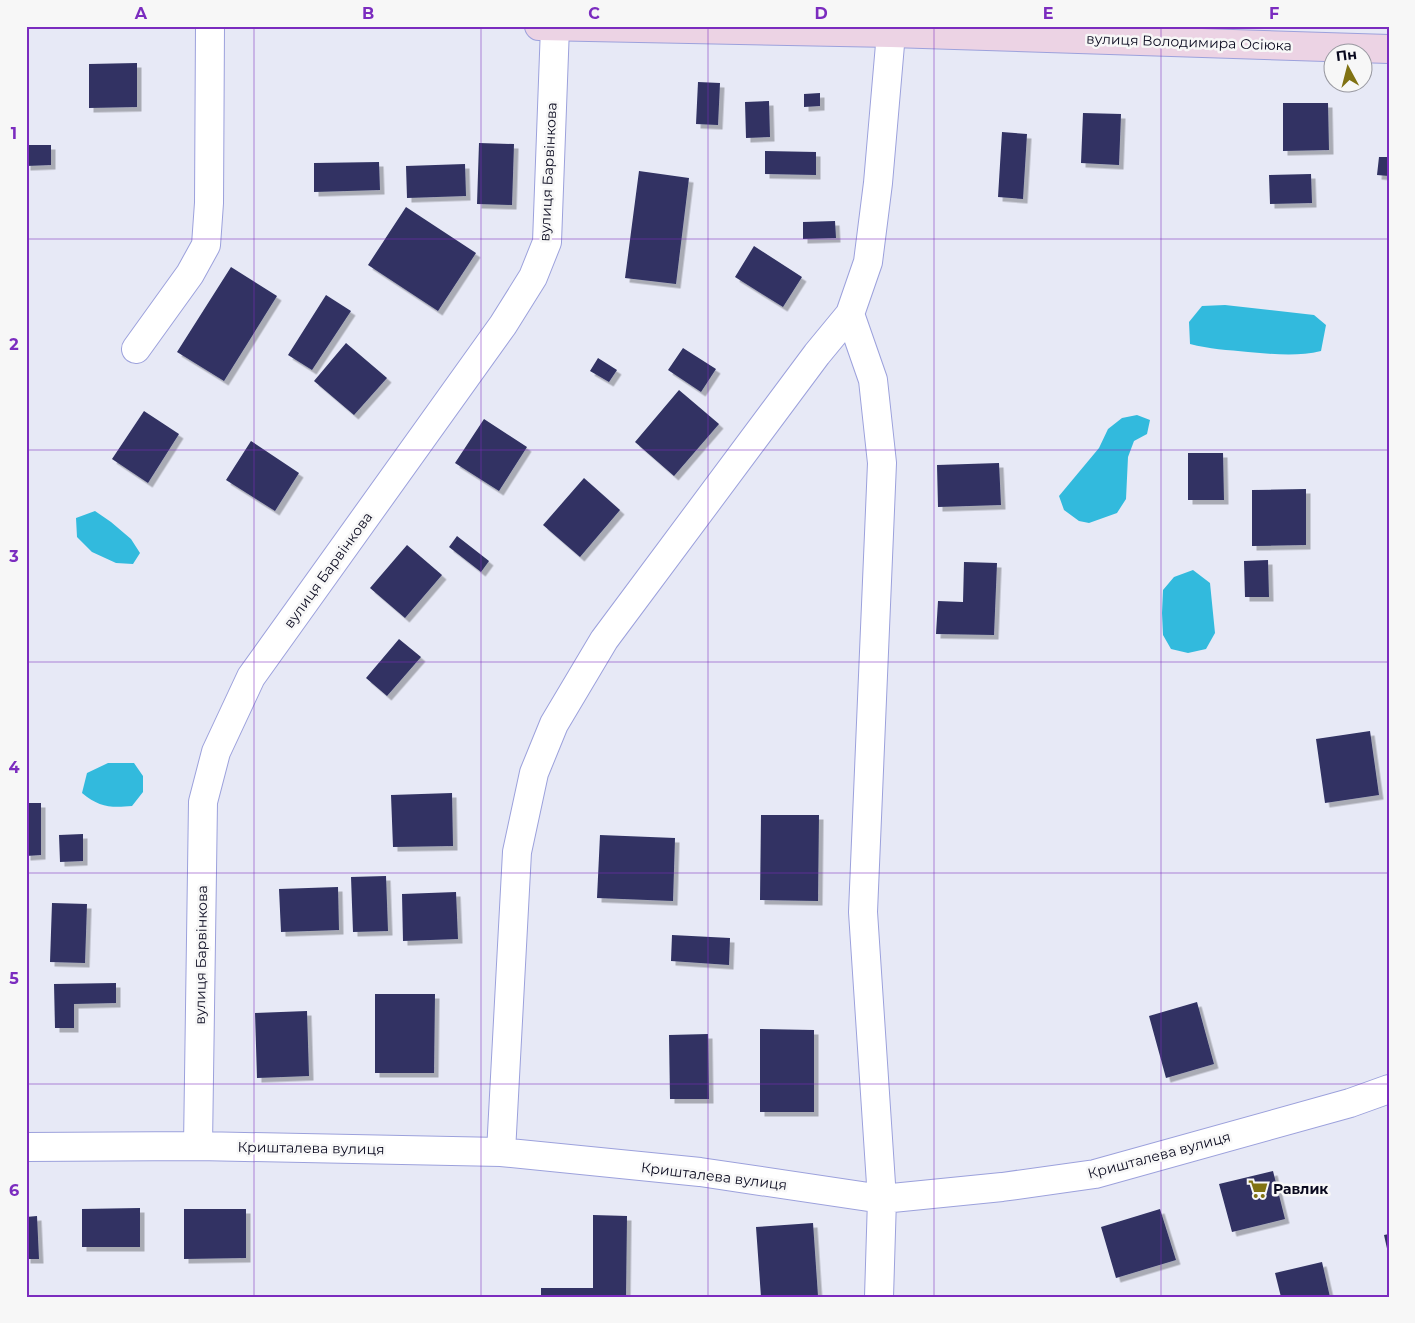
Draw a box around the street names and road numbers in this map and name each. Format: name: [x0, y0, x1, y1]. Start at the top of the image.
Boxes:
street label: вулиця Володимира Осіюка: [1086, 29, 1292, 55]
street label: вулиця Барвінкова: [535, 102, 561, 242]
street label: вулиця Барвінкова: [280, 508, 376, 632]
street label: вулиця Барвінкова: [191, 885, 211, 1025]
street label: Кришталева вулиця: [1086, 1127, 1232, 1183]
street label: Кришталева вулиця: [237, 1138, 385, 1158]
street label: Кришталева вулиця: [640, 1158, 788, 1194]

